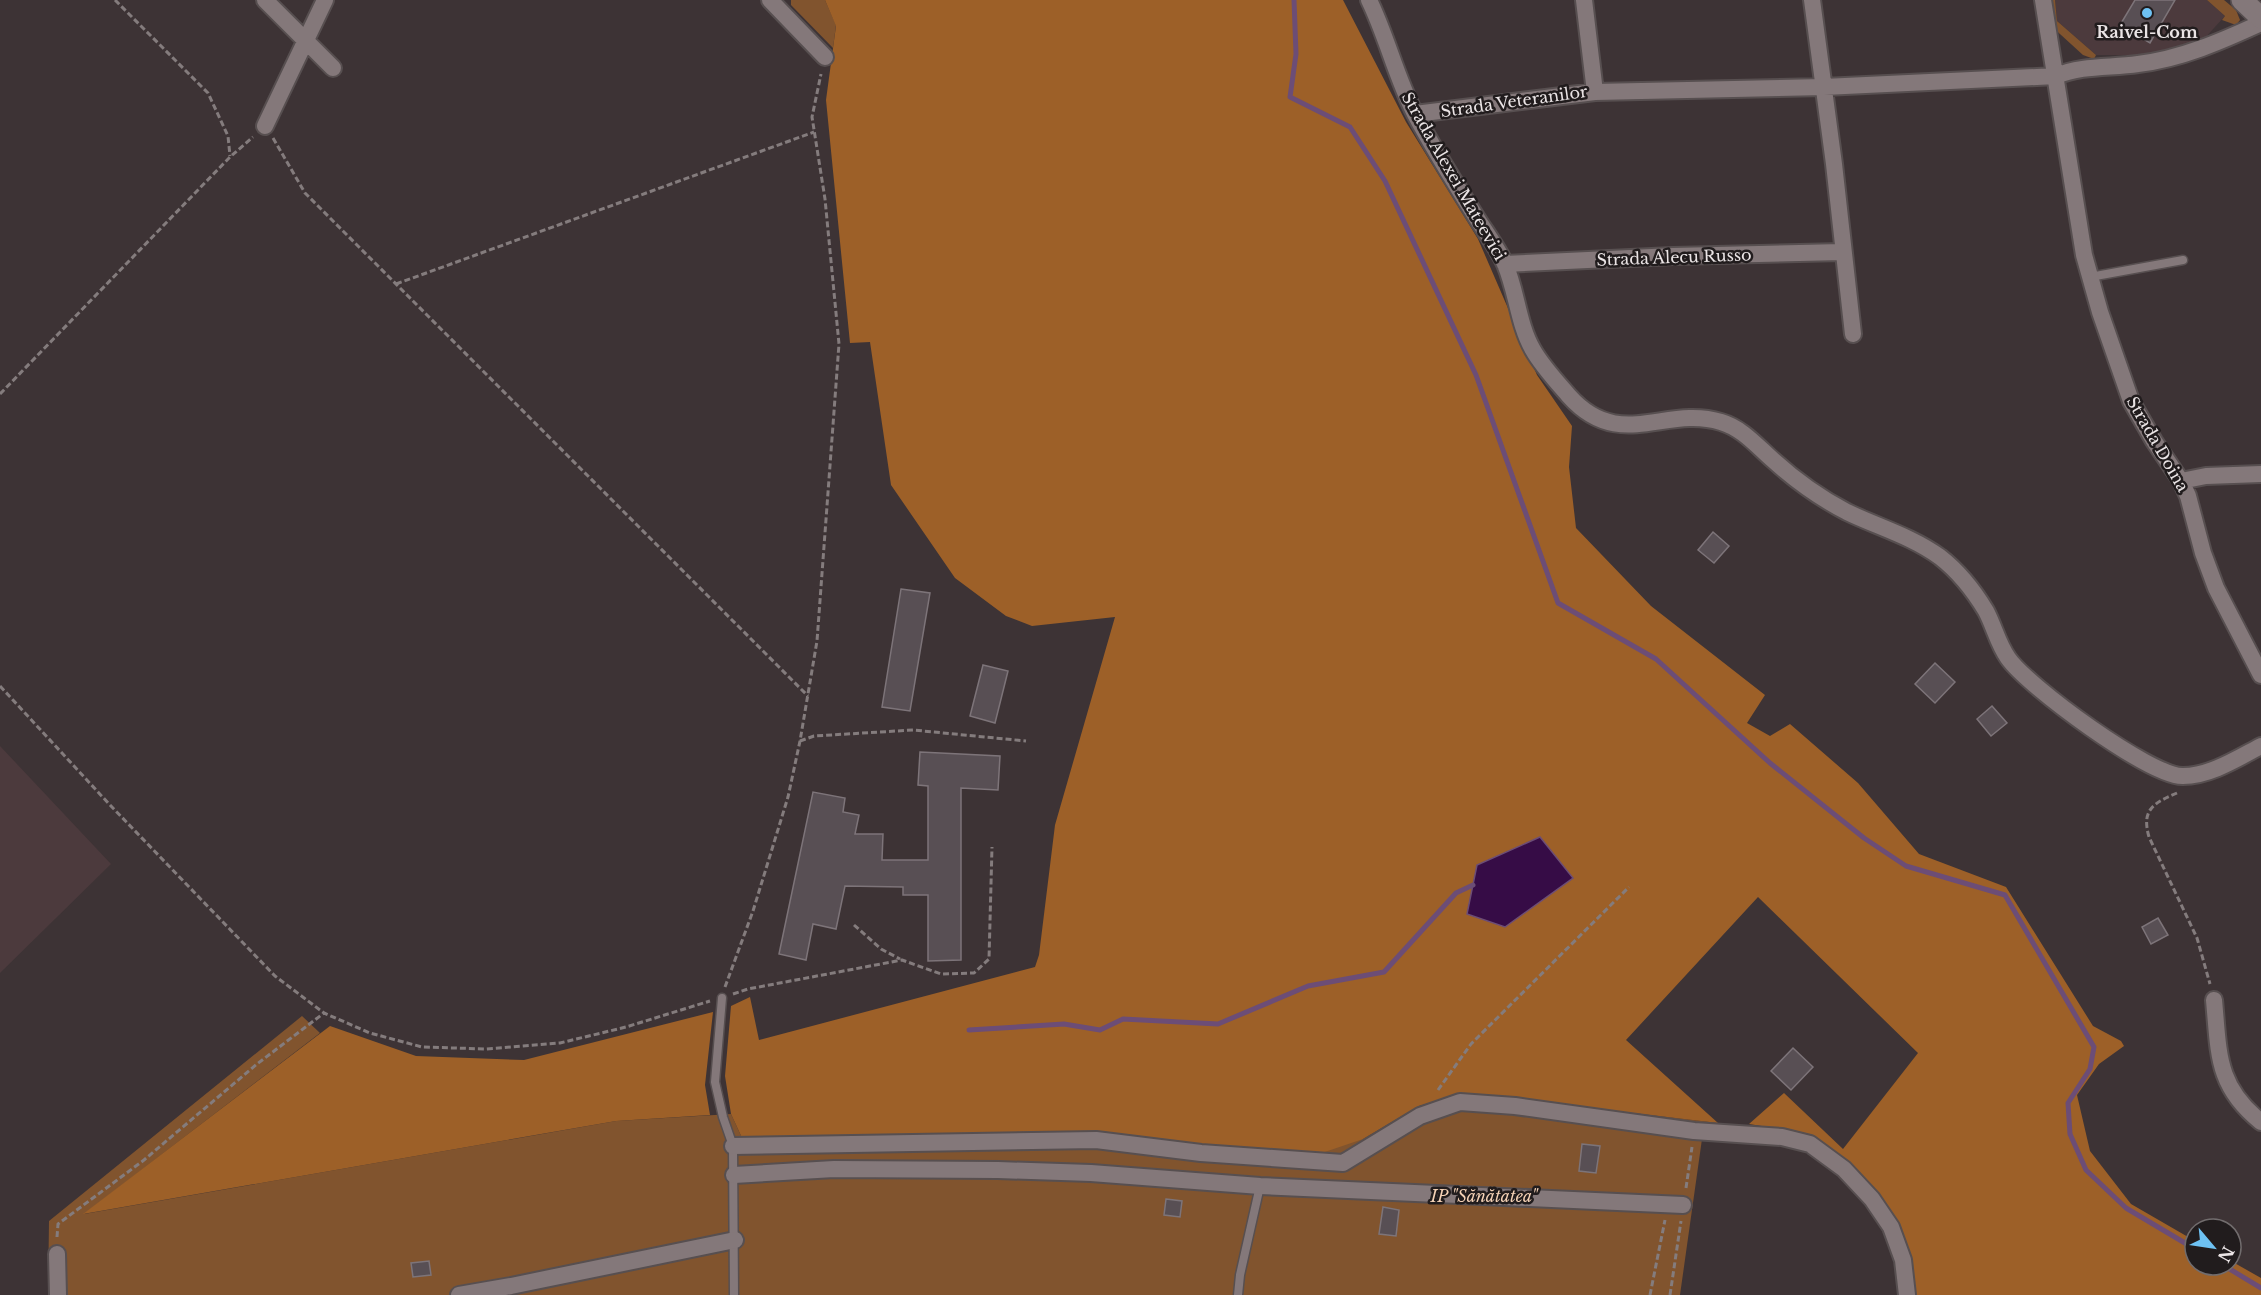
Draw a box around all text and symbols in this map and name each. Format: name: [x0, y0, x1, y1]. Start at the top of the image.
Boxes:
marker: Raivel-Com: [2140, 6, 2154, 20]
place label: Raivel-Com: [2096, 22, 2198, 42]
street label: Strada Veteranilor: [1439, 81, 1589, 121]
street label: Strada Alexei Mateevici: [1398, 88, 1511, 264]
street label: Strada Alecu Russo: [1596, 244, 1752, 270]
street label: Strada Doina: [2123, 393, 2193, 495]
park label: IP "Sănătatea": [1429, 1186, 1539, 1206]
north arrow: [2183, 1217, 2243, 1277]
text: N: [2214, 1243, 2239, 1266]

